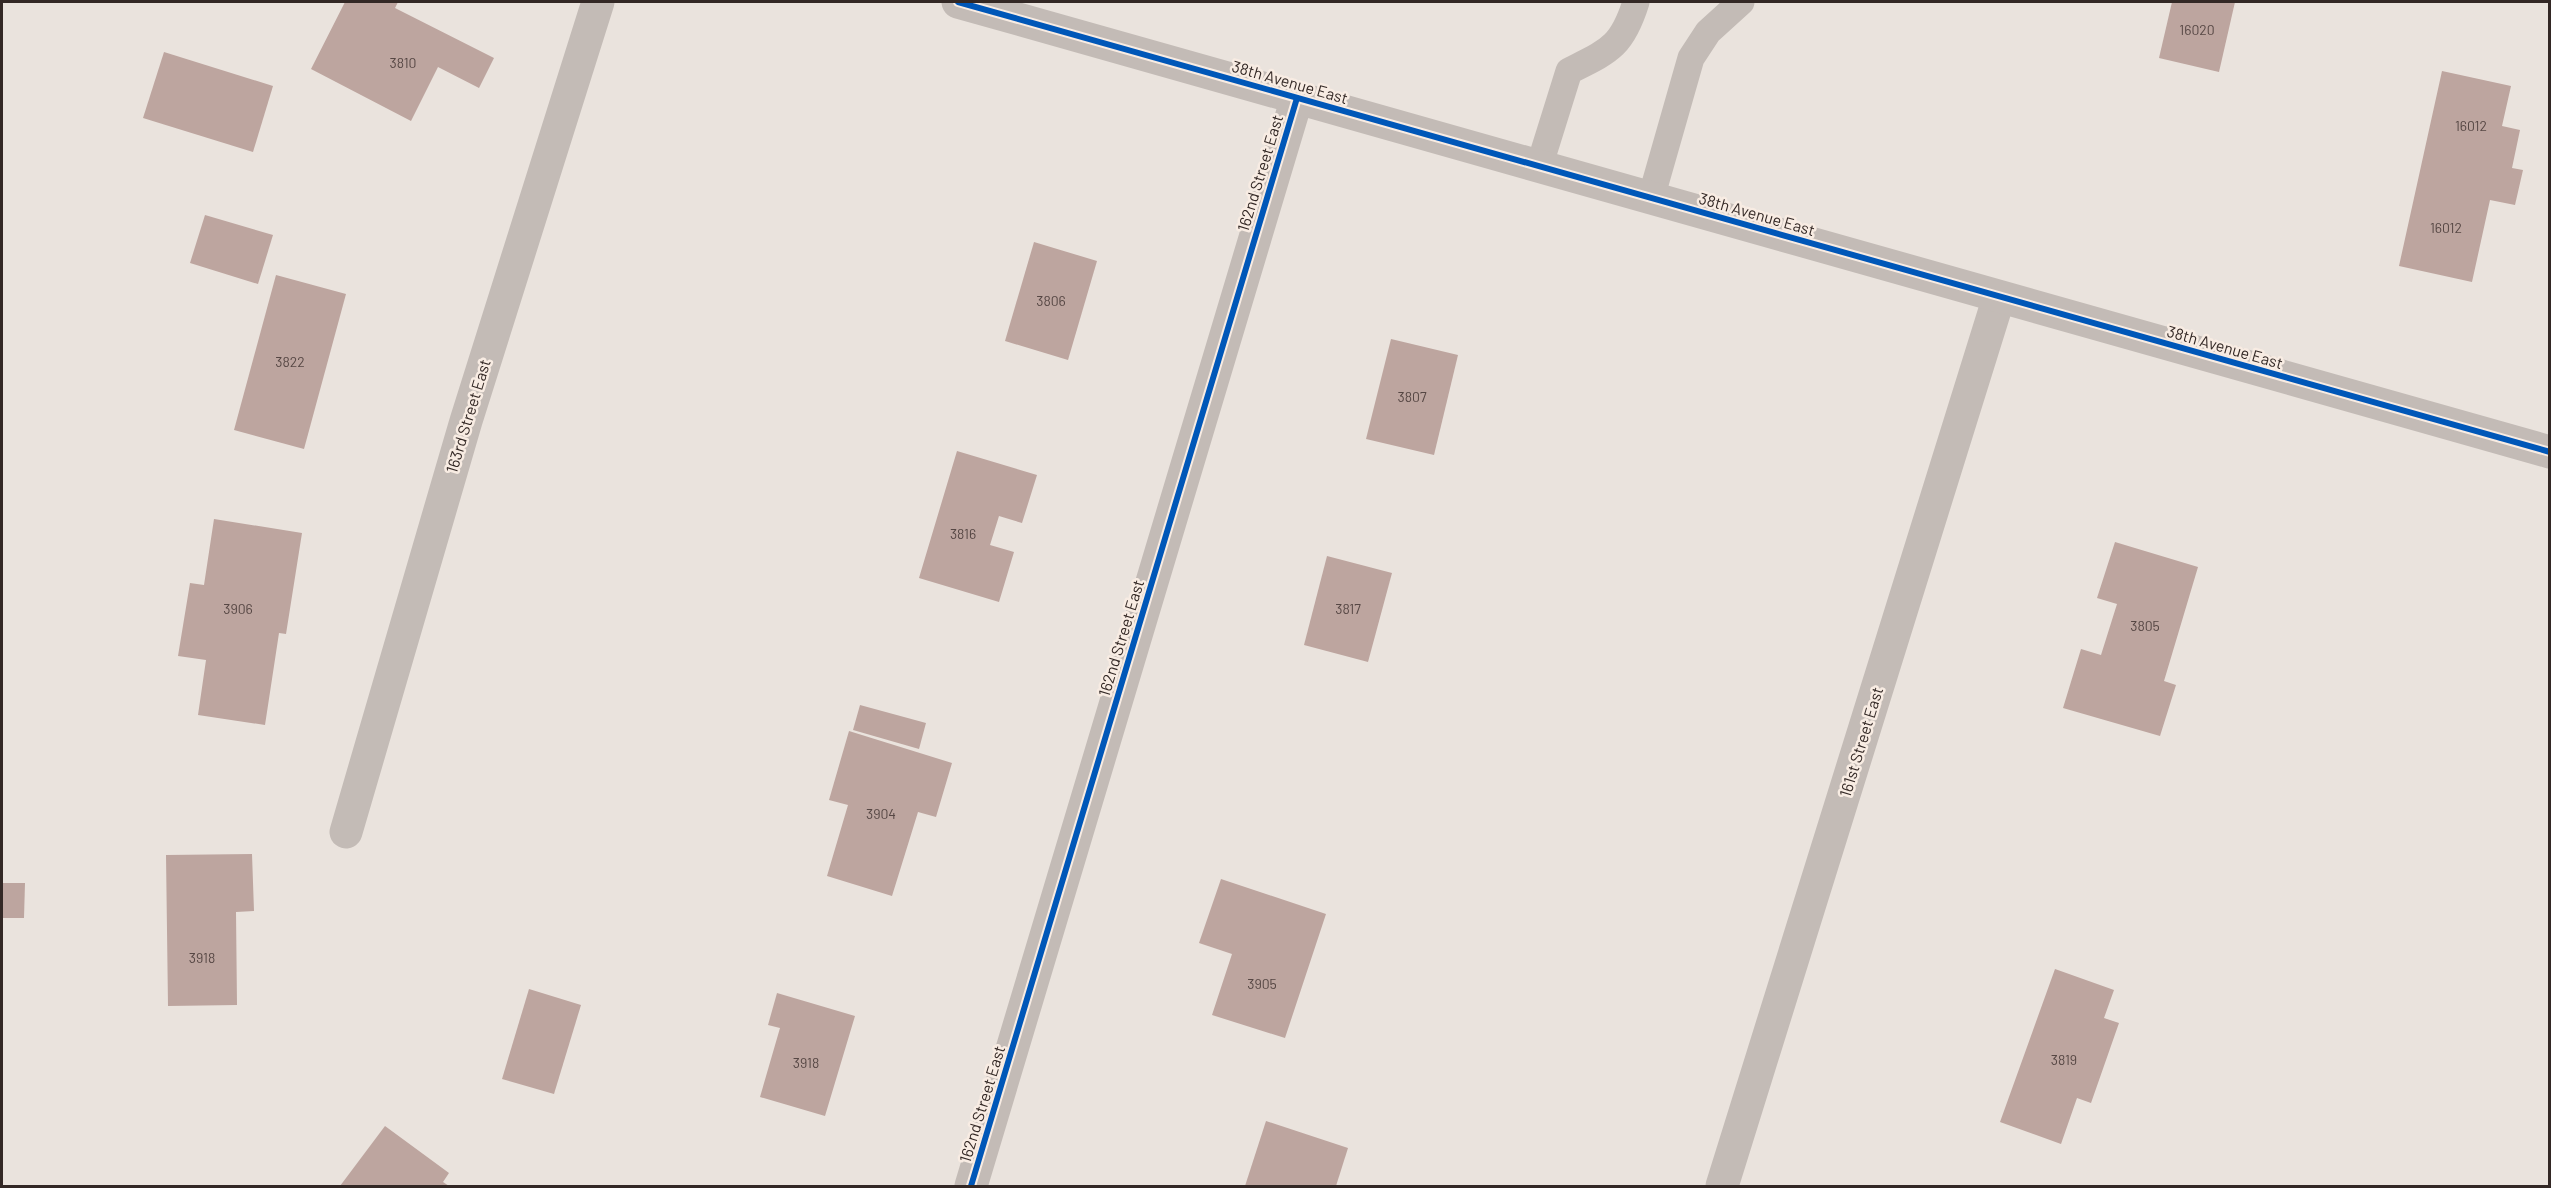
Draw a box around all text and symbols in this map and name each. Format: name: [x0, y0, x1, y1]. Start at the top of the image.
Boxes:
house number: 16020: [2179, 21, 2215, 38]
house number: 3810: [390, 54, 416, 71]
street label: 38th Avenue East: [1230, 56, 1350, 107]
street label: 162nd Street East: [1233, 112, 1286, 234]
house number: 16012: [2455, 117, 2487, 134]
street label: 38th Avenue East: [1697, 188, 1817, 239]
house number: 16012: [2430, 219, 2462, 236]
house number: 3806: [1036, 292, 1066, 309]
street label: 38th Avenue East: [2165, 321, 2285, 372]
house number: 3822: [275, 353, 305, 370]
street label: 163rd Street East: [441, 357, 494, 475]
house number: 3807: [1397, 388, 1427, 405]
house number: 3816: [950, 525, 976, 542]
street label: 162nd Street East: [1094, 577, 1147, 699]
house number: 3906: [223, 600, 253, 617]
house number: 3817: [1335, 600, 1361, 617]
house number: 3805: [2130, 617, 2160, 634]
street label: 161st Street East: [1835, 685, 1886, 799]
house number: 3904: [866, 805, 896, 822]
house number: 3918: [189, 949, 215, 966]
house number: 3905: [1247, 975, 1277, 992]
street label: 162nd Street East: [955, 1043, 1008, 1165]
house number: 3819: [2051, 1051, 2077, 1068]
house number: 3918: [793, 1054, 819, 1071]

